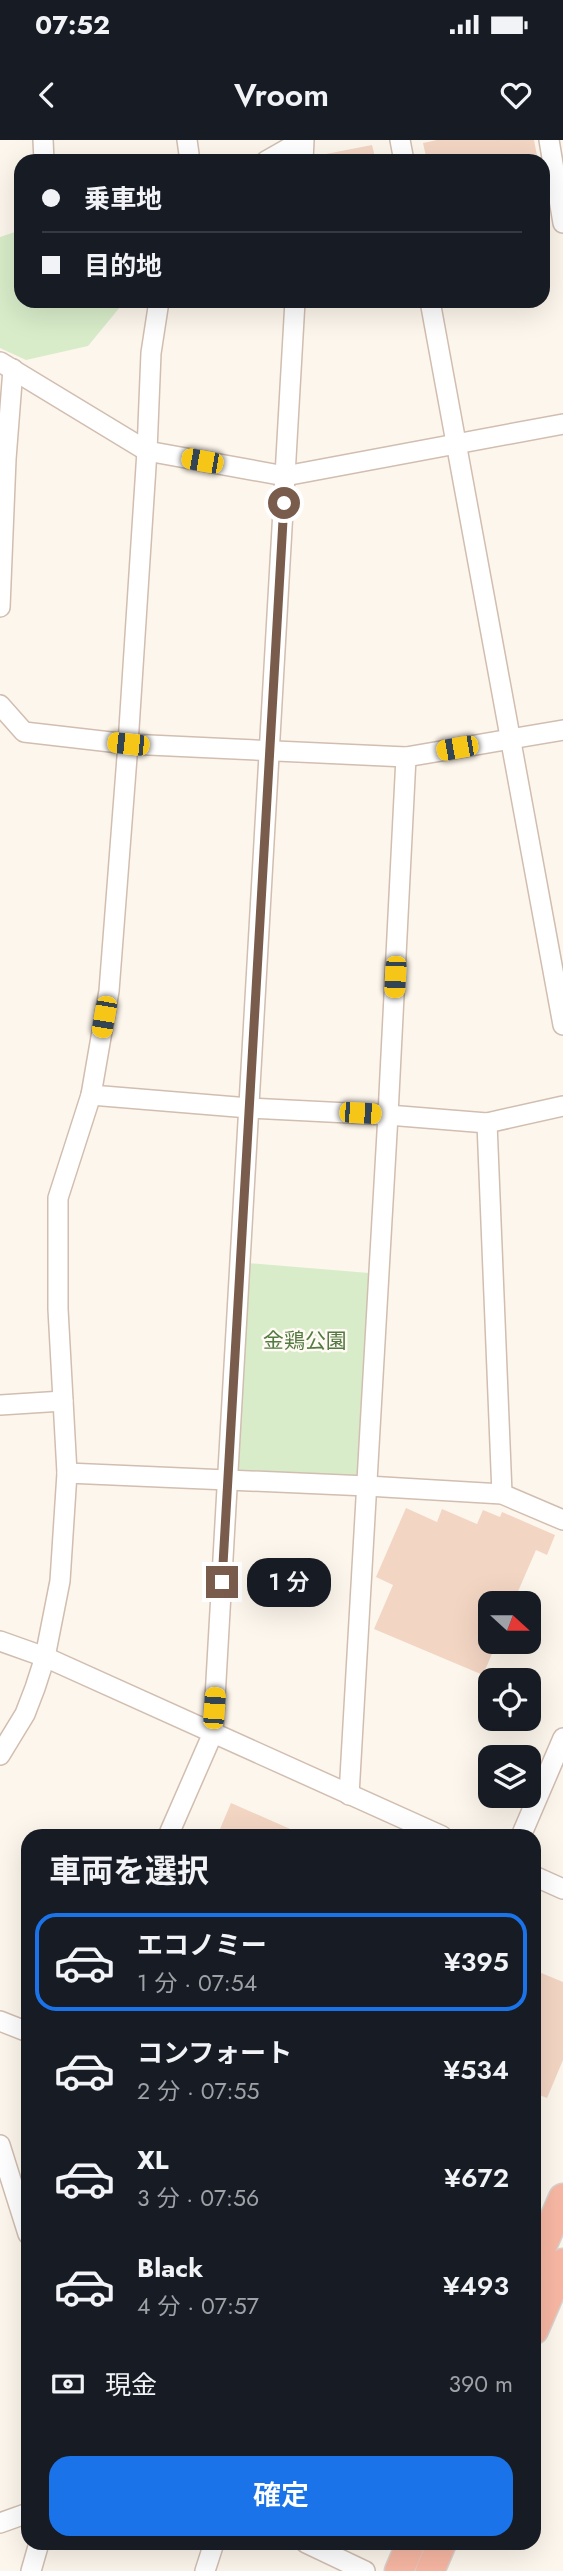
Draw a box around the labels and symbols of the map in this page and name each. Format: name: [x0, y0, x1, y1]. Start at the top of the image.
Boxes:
car: [180, 447, 225, 475]
route start: [268, 487, 300, 519]
car: [107, 731, 150, 757]
car: [435, 734, 480, 762]
car: [384, 955, 407, 999]
car: [91, 994, 118, 1040]
car: [339, 1101, 382, 1125]
park label: 金鶏公園: [263, 1326, 347, 1356]
callout: 1 分: [246, 1558, 330, 1606]
route end: [206, 1566, 238, 1598]
north arrow: [478, 1591, 541, 1654]
car: [203, 1686, 226, 1730]

